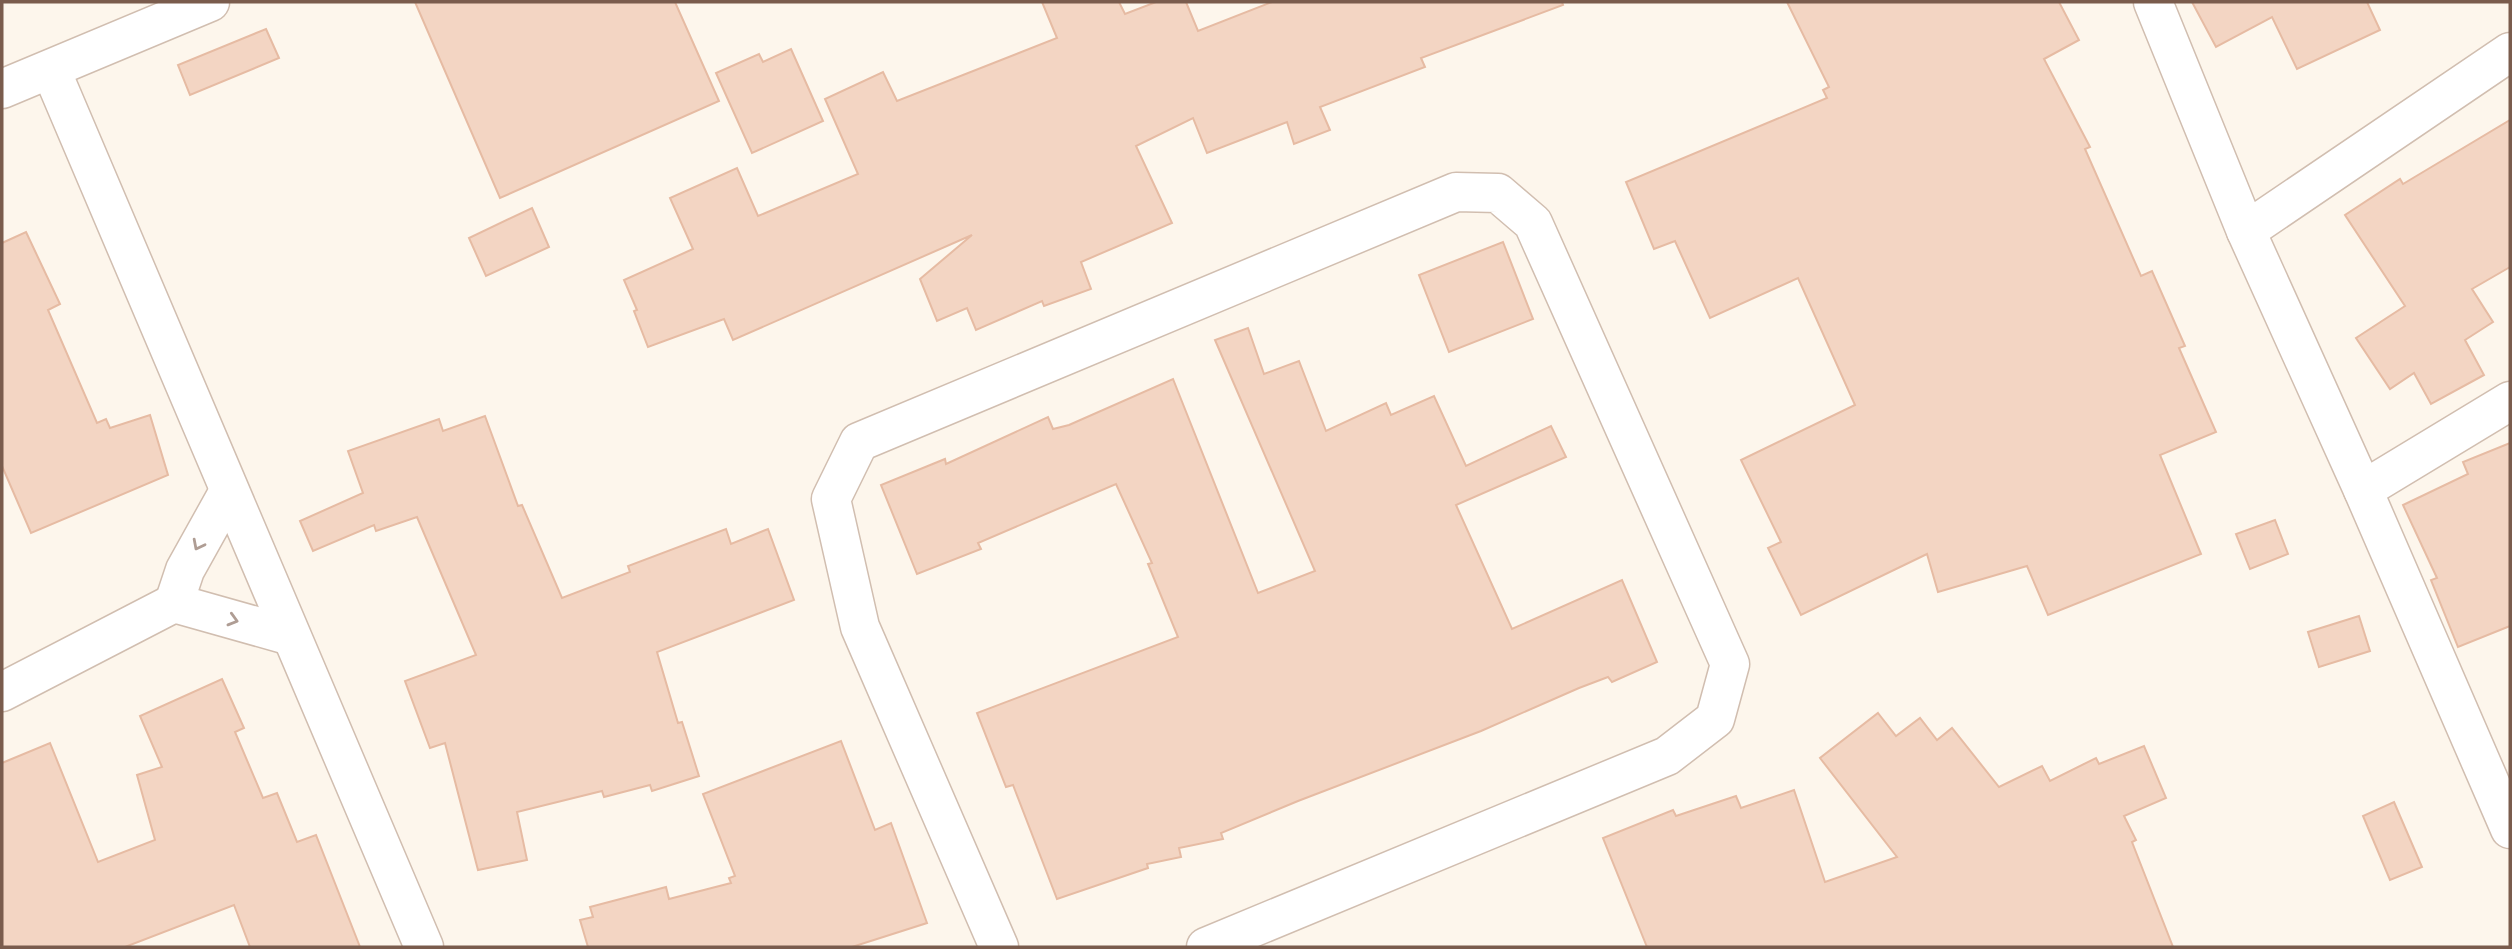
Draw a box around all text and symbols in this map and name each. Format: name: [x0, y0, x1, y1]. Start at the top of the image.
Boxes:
one-way arrow: [192, 538, 206, 550]
one-way arrow: [226, 612, 238, 627]

